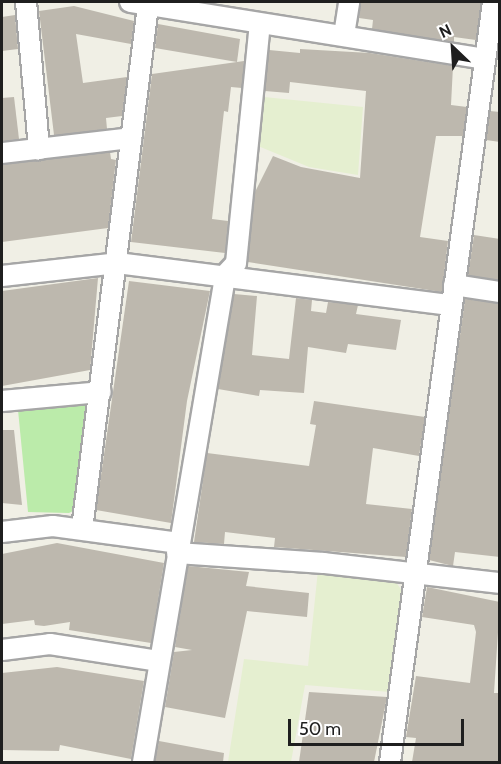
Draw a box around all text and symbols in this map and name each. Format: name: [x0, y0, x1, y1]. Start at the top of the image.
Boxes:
north arrow: [423, 18, 483, 78]
text: N: [436, 20, 454, 42]
scale bar: [291, 707, 466, 745]
text: 50 m: [299, 718, 341, 740]

